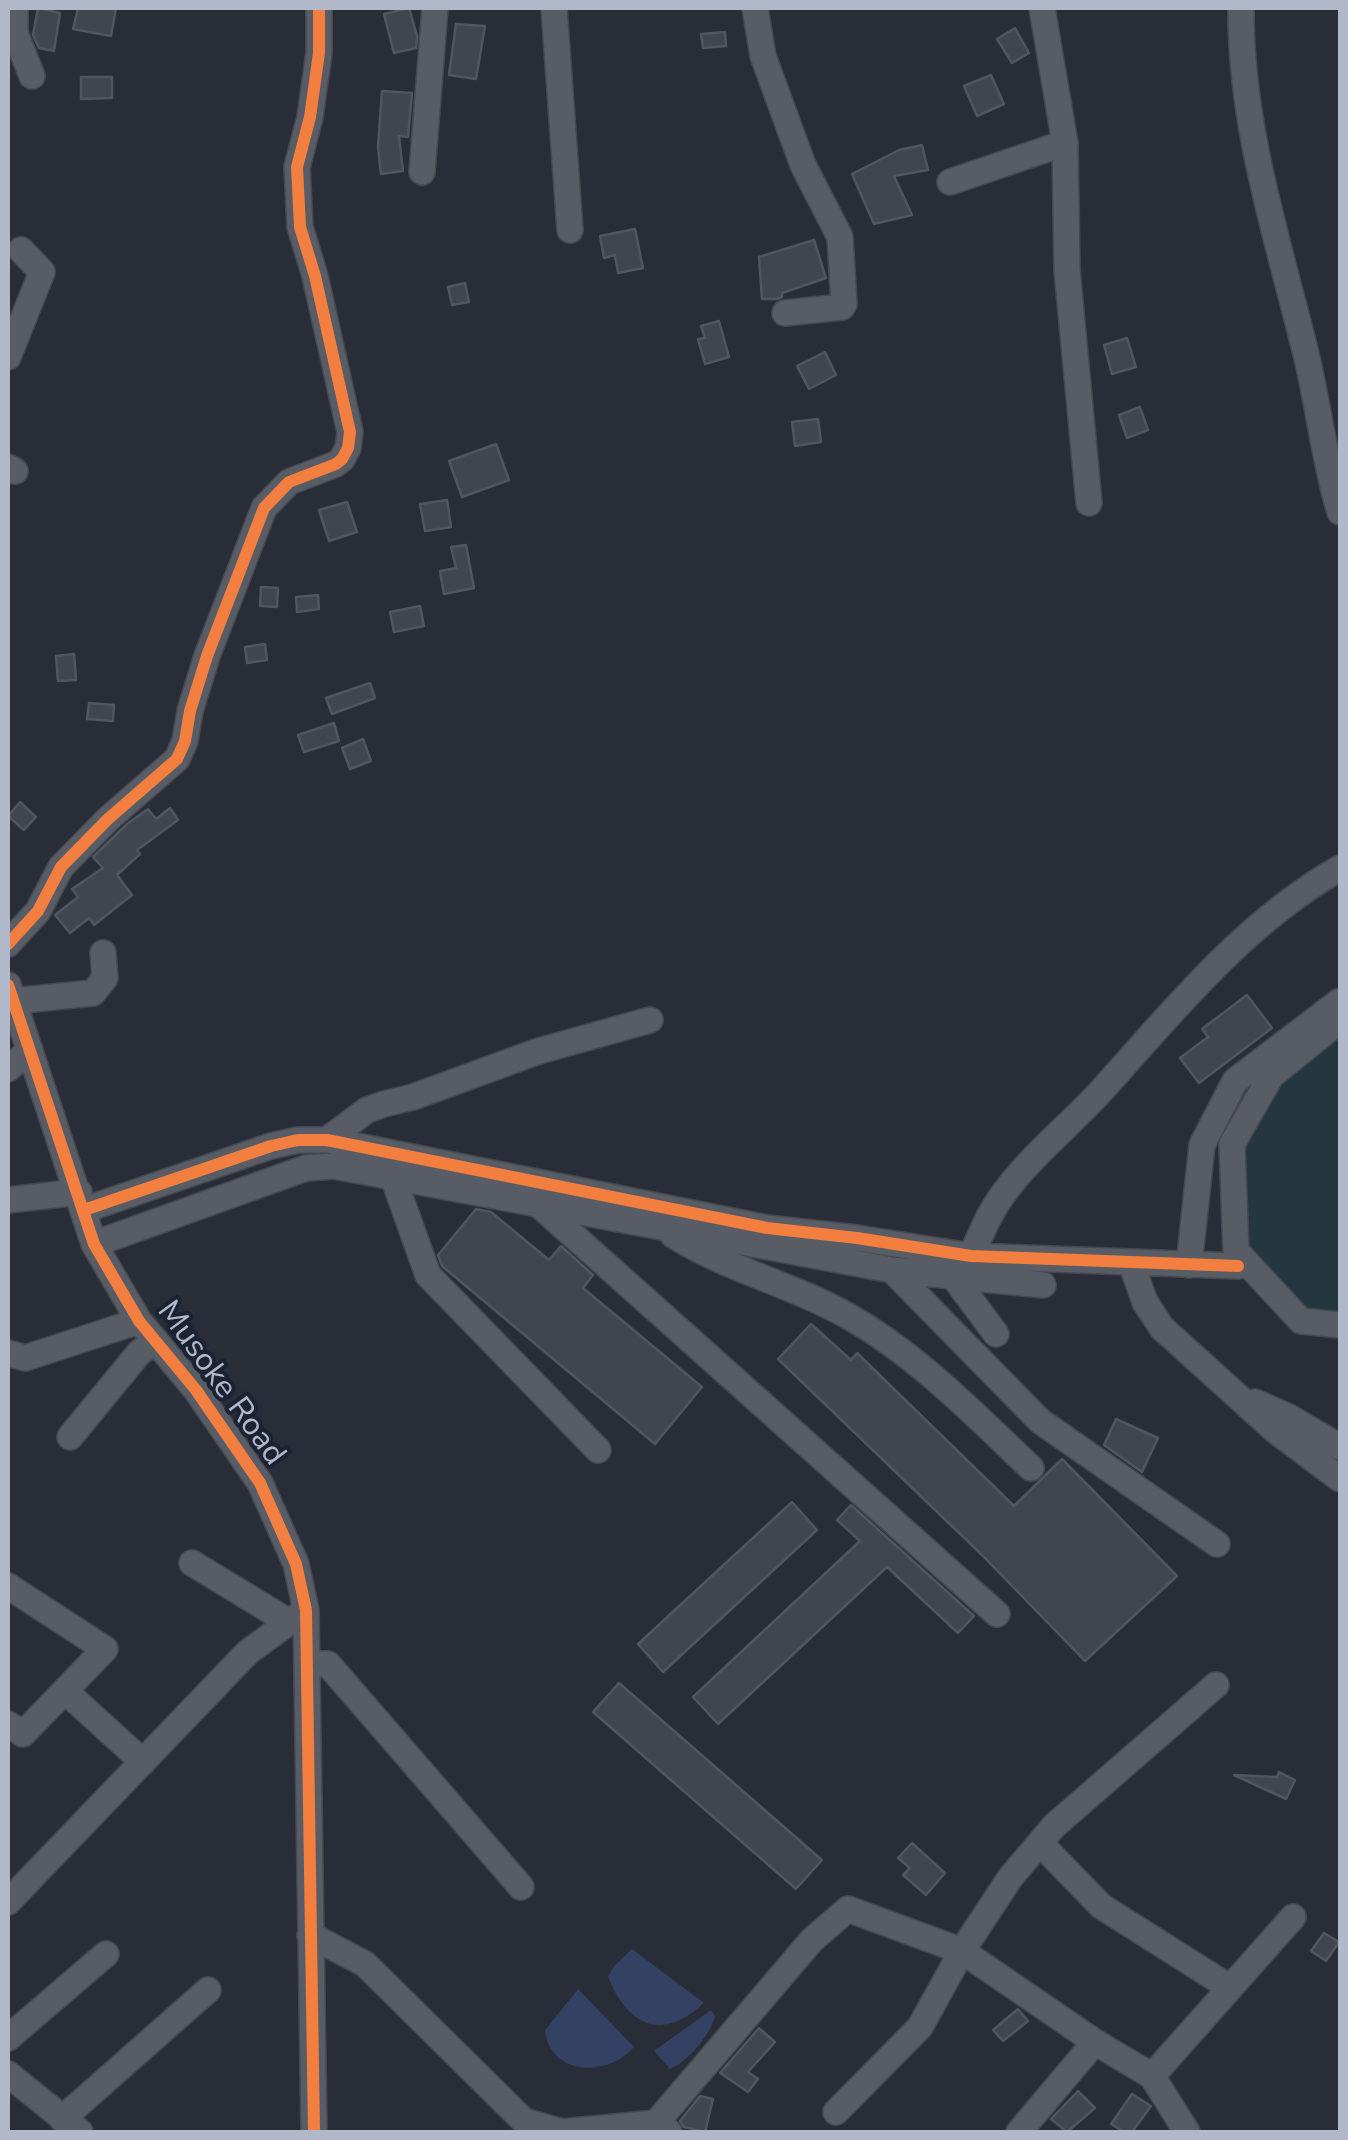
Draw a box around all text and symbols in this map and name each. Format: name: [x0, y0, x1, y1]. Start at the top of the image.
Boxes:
street label: Musoke Road: [148, 1294, 292, 1474]

